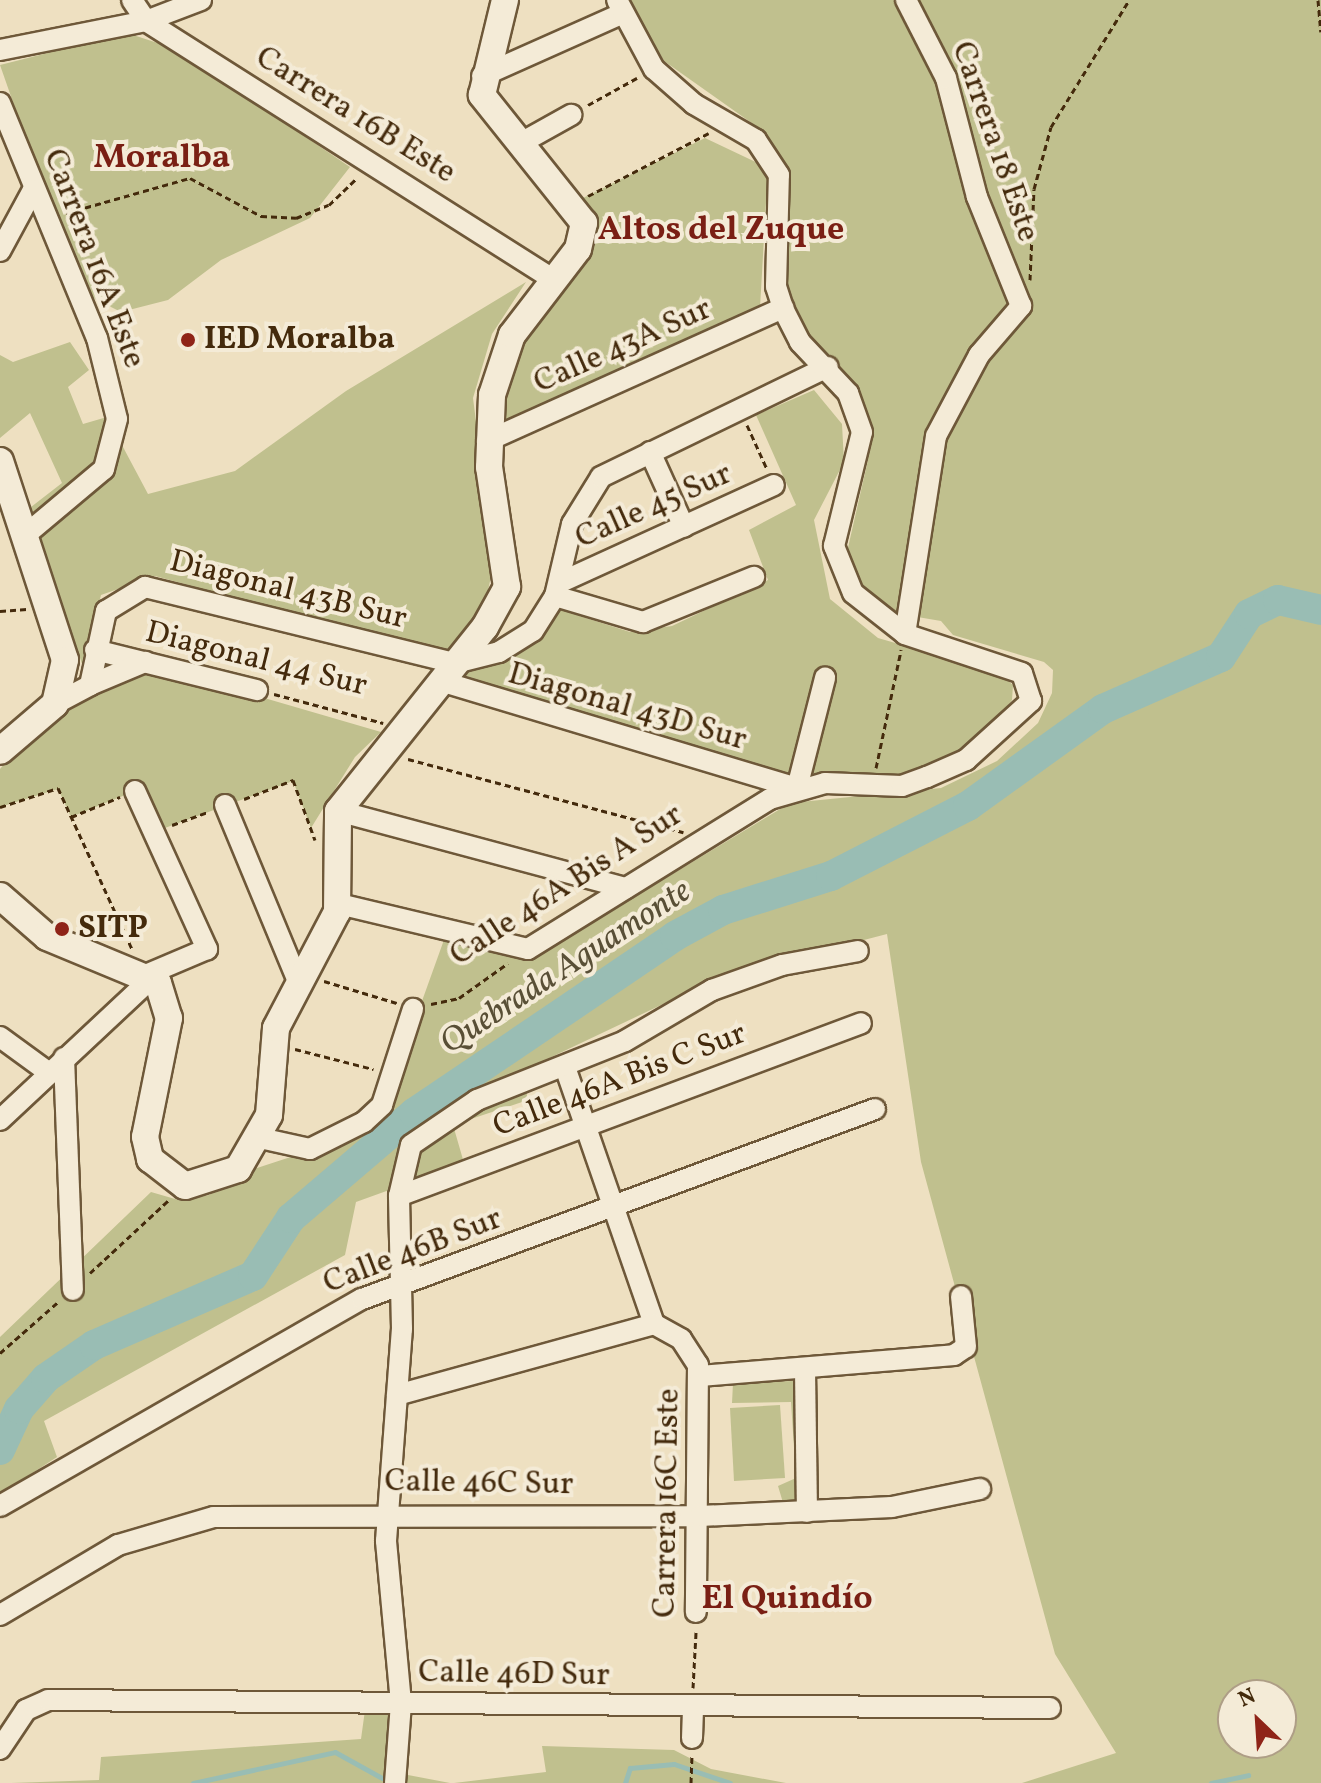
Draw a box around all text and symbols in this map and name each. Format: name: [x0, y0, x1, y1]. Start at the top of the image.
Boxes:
street label: Carrera 18 Este: [942, 37, 1046, 247]
street label: Carrera 16B Este: [248, 39, 462, 193]
district label: Moralba: [94, 139, 230, 179]
street label: Carrera 16A Este: [34, 144, 152, 374]
district label: Altos del Zuque: [598, 211, 844, 251]
street label: Calle 43A Sur: [528, 291, 718, 403]
place label: IED Moralba: [204, 321, 395, 359]
marker: IED Moralba: [179, 331, 197, 349]
street label: Calle 45 Sur: [570, 456, 738, 558]
street label: Diagonal 43B Sur: [165, 543, 411, 639]
street label: Diagonal 44 Sur: [141, 614, 371, 706]
street label: Diagonal 43D Sur: [503, 656, 751, 760]
street label: Calle 46A Bis A Sur: [444, 797, 690, 975]
water label: Quebrada Aguamonte: [433, 872, 699, 1064]
place label: SITP: [78, 910, 148, 948]
marker: SITP: [53, 920, 71, 938]
street label: Calle 46A Bis C Sur: [488, 1015, 752, 1147]
street label: Calle 46B Sur: [318, 1200, 508, 1304]
street label: Carrera 16C Este: [647, 1388, 689, 1618]
street label: Calle 46C Sur: [384, 1463, 574, 1505]
district label: El Quindío: [701, 1580, 873, 1620]
street label: Calle 46D Sur: [418, 1654, 610, 1696]
north arrow: [1217, 1679, 1297, 1759]
text: N: [1234, 1681, 1261, 1716]

